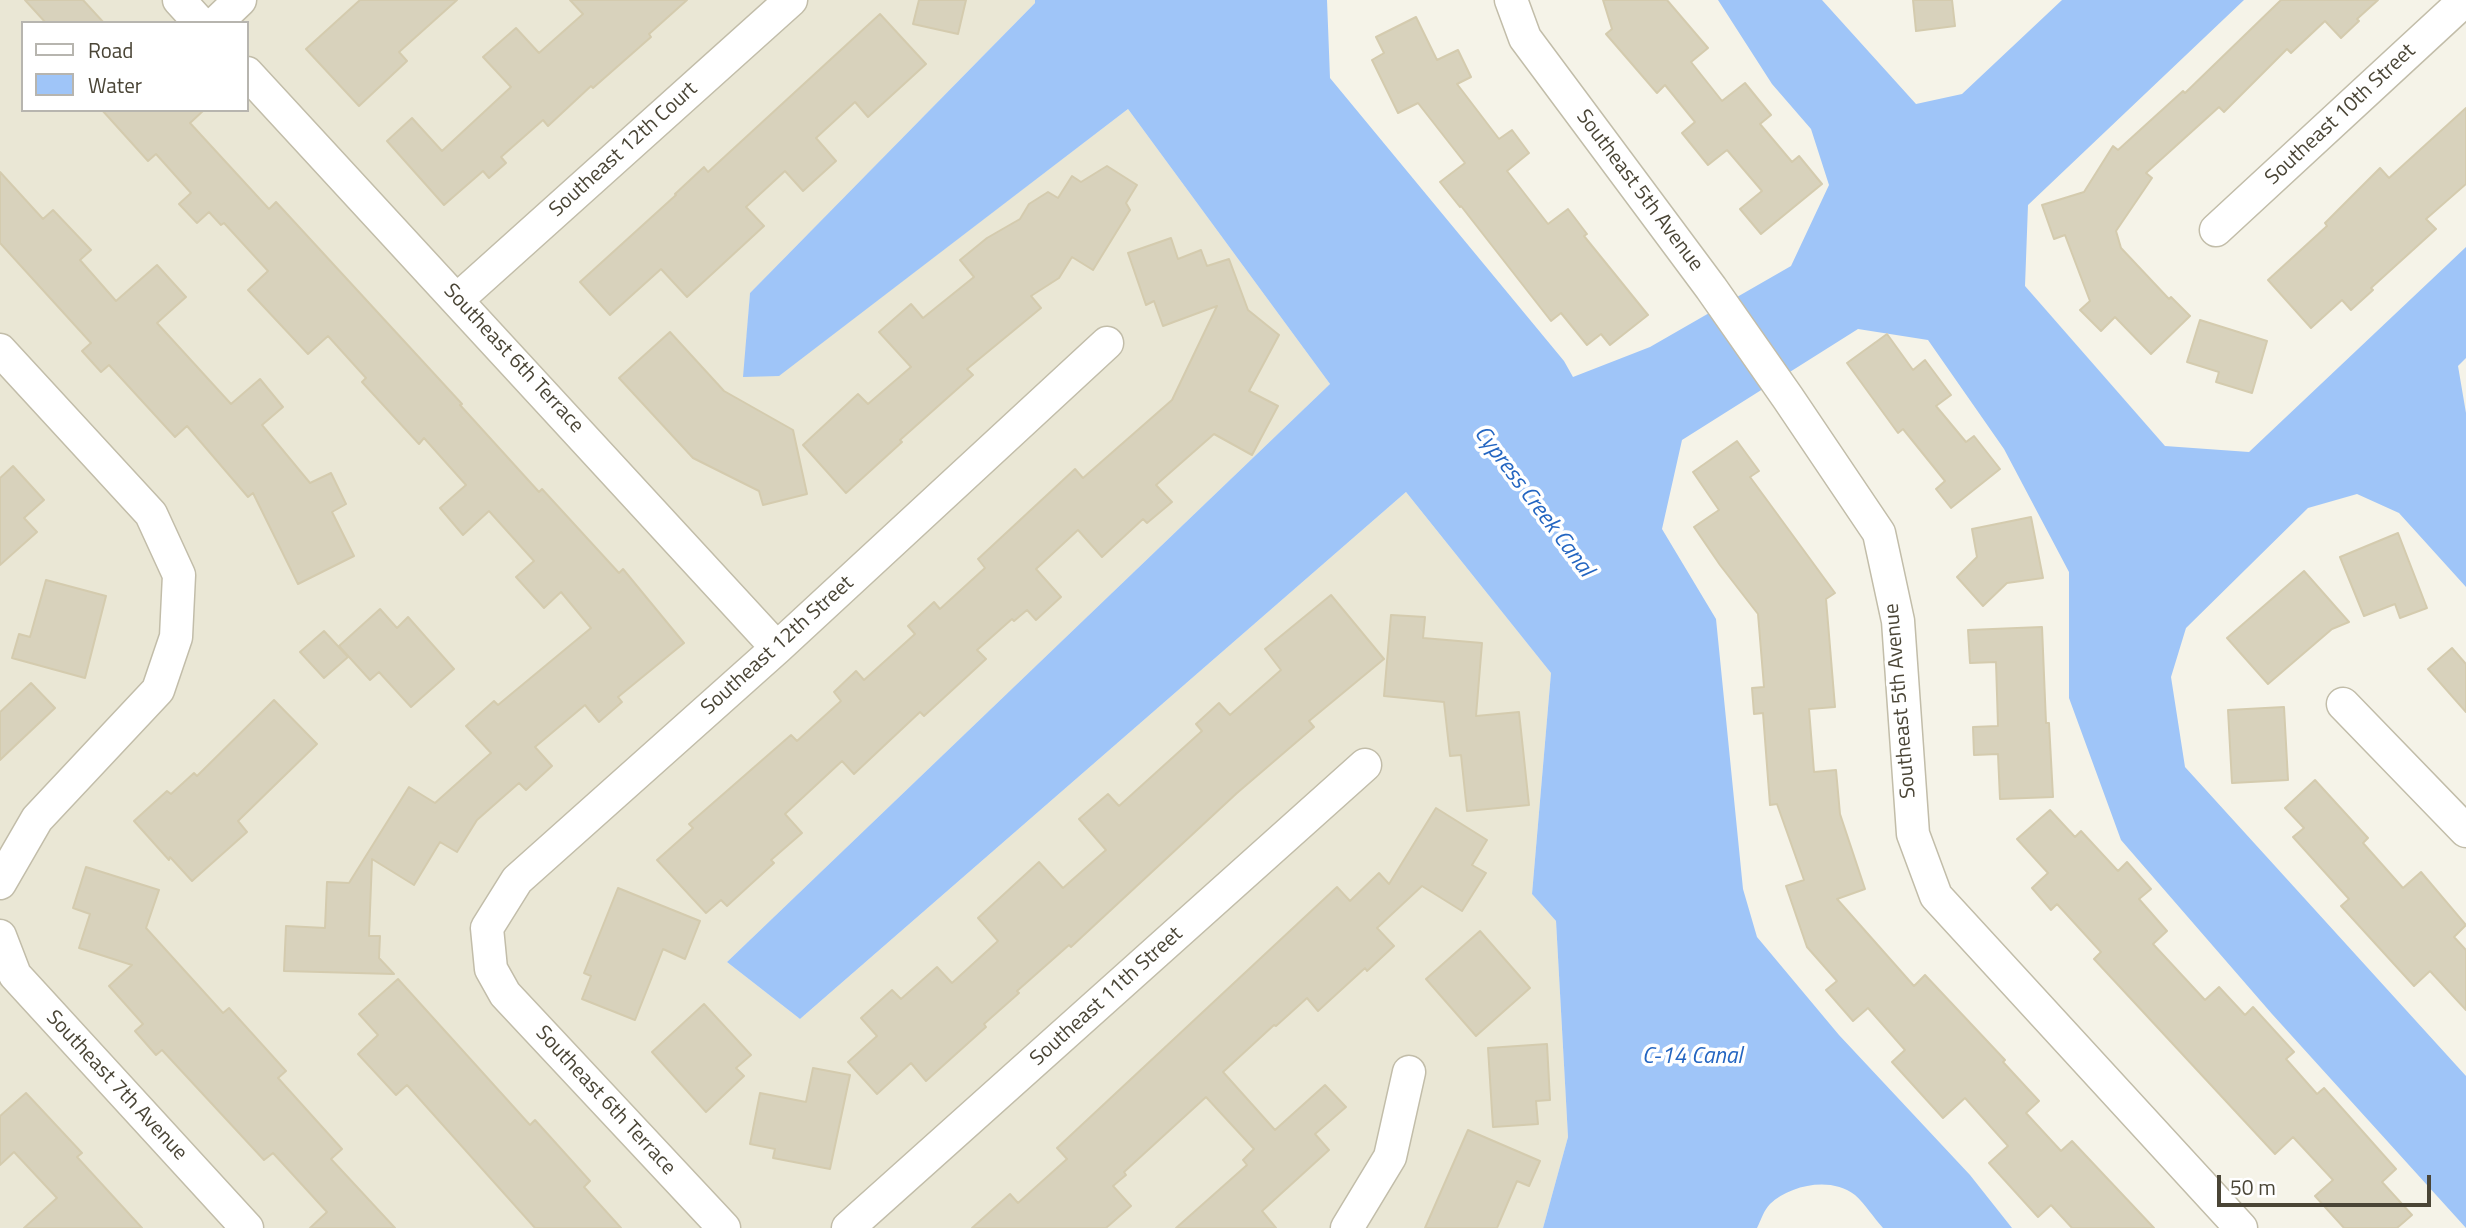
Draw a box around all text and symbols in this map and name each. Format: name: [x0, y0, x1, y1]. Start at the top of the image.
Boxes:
legend: [21, 21, 248, 112]
text: Road: [88, 34, 133, 66]
street label: Southeast 10th Street: [2261, 39, 2421, 191]
text: Water: [88, 69, 142, 101]
street label: Southeast 12th Court: [545, 77, 703, 223]
street label: Southeast 5th Avenue: [1570, 105, 1708, 277]
street label: Southeast 6th Terrace: [437, 279, 589, 439]
water label: Cypress Creek Canal: [1467, 421, 1599, 583]
street label: Southeast 12th Street: [697, 571, 859, 721]
street label: Southeast 5th Avenue: [1880, 602, 1922, 800]
street label: Southeast 11th Street: [1026, 922, 1188, 1072]
street label: Southeast 7th Avenue: [40, 1006, 192, 1166]
street label: Southeast 6th Terrace: [529, 1021, 681, 1181]
water label: C-14 Canal: [1642, 1043, 1742, 1071]
scale bar: [2221, 1162, 2434, 1206]
text: 50 m: [2230, 1171, 2276, 1203]

